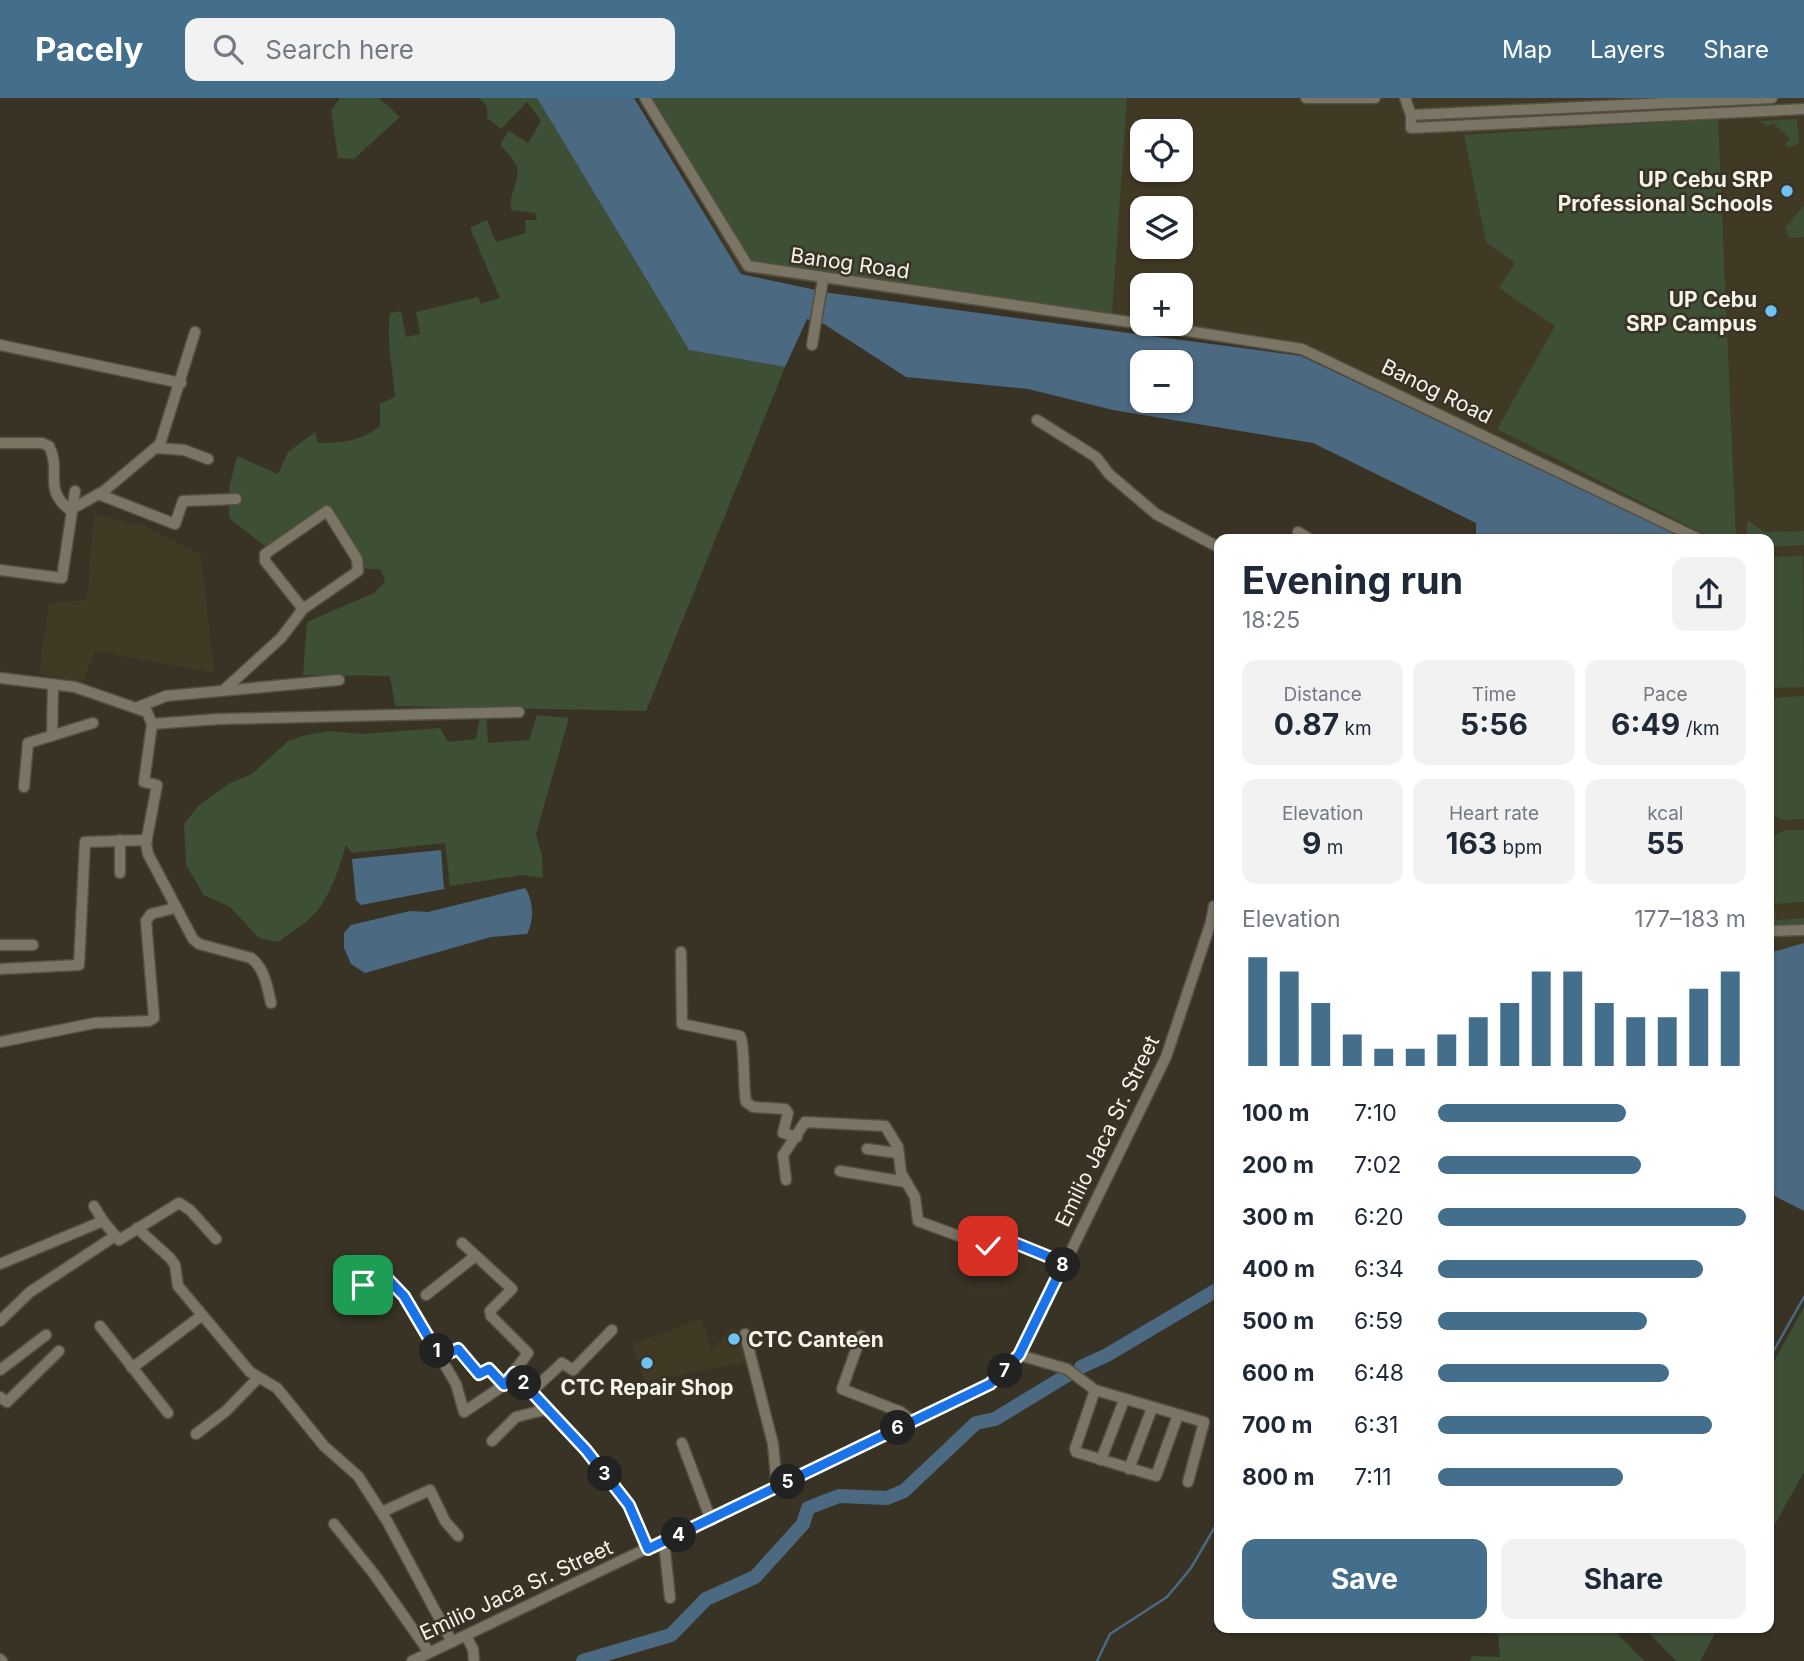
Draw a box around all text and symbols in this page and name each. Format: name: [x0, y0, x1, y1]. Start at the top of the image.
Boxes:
search box: [185, 18, 675, 81]
text: Pacely: [35, 29, 143, 69]
icon: search: [209, 30, 247, 68]
text: Search here: [265, 34, 414, 65]
text: Map: [1502, 35, 1552, 64]
text: Layers: [1590, 35, 1665, 64]
text: Share: [1703, 35, 1769, 64]
map controls: [1130, 119, 1193, 413]
button: locate: [1130, 119, 1193, 182]
place label: UP Cebu SRP Professional Schools: [1558, 167, 1773, 216]
marker: UP Cebu SRP Professional Schools: [1779, 183, 1795, 199]
button: layers: [1130, 196, 1193, 259]
street label: Banog Road: [789, 242, 911, 284]
button: +: [1130, 273, 1193, 336]
place label: UP Cebu SRP Campus: [1626, 287, 1757, 336]
marker: UP Cebu SRP Campus: [1763, 303, 1779, 319]
button: −: [1130, 350, 1193, 413]
street label: Banog Road: [1378, 353, 1496, 429]
text: Evening run: [1242, 557, 1463, 603]
button: share: [1672, 557, 1746, 631]
text: 18:25: [1242, 606, 1300, 634]
text: Distance: [1283, 683, 1362, 706]
text: Time: [1472, 683, 1516, 706]
text: Pace: [1643, 683, 1688, 706]
text: 0.87: [1274, 706, 1339, 742]
text: 5:56: [1460, 706, 1528, 742]
text: 6:49: [1611, 706, 1680, 742]
text: km: [1339, 717, 1372, 740]
text: /km: [1680, 717, 1720, 740]
text: Elevation: [1282, 802, 1363, 825]
text: Heart rate: [1449, 802, 1539, 825]
text: kcal: [1647, 802, 1683, 825]
text: 9: [1302, 825, 1321, 861]
text: 163: [1445, 825, 1497, 861]
text: 55: [1646, 825, 1685, 861]
text: m: [1321, 836, 1343, 859]
text: bpm: [1497, 836, 1543, 859]
text: Elevation: [1242, 905, 1341, 933]
text: 177–183 m: [1634, 905, 1746, 933]
street label: Emilio Jaca Sr. Street: [1050, 1031, 1164, 1231]
text: 100 m: [1242, 1099, 1309, 1127]
text: 7:10: [1354, 1099, 1397, 1127]
text: 200 m: [1242, 1151, 1314, 1179]
text: 7:02: [1354, 1151, 1401, 1179]
text: 300 m: [1242, 1203, 1314, 1231]
text: 6:20: [1354, 1203, 1403, 1231]
pin: [958, 1216, 1018, 1276]
icon: check: [969, 1227, 1007, 1265]
pin: 8: [1046, 1248, 1080, 1282]
text: 8: [1056, 1253, 1069, 1276]
pin: [333, 1255, 393, 1315]
text: 400 m: [1242, 1255, 1315, 1283]
text: 6:34: [1354, 1255, 1404, 1283]
icon: arrive: [344, 1266, 382, 1304]
text: 500 m: [1242, 1307, 1314, 1335]
text: 6:59: [1354, 1307, 1403, 1335]
place label: CTC Canteen: [748, 1327, 884, 1352]
marker: CTC Canteen: [726, 1331, 742, 1347]
pin: 1: [420, 1334, 454, 1368]
text: 1: [432, 1339, 441, 1362]
pin: 7: [988, 1354, 1023, 1388]
marker: CTC Repair Shop: [639, 1355, 655, 1371]
text: 7: [999, 1359, 1010, 1382]
text: 600 m: [1242, 1359, 1314, 1387]
text: 6:48: [1354, 1359, 1404, 1387]
pin: 2: [506, 1366, 542, 1400]
text: 2: [518, 1371, 529, 1394]
place label: CTC Repair Shop: [560, 1375, 734, 1400]
pin: 6: [880, 1410, 916, 1446]
text: 700 m: [1242, 1411, 1312, 1439]
text: 6:31: [1354, 1411, 1398, 1439]
text: 6: [891, 1416, 904, 1439]
pin: 3: [588, 1456, 622, 1492]
text: 3: [598, 1462, 611, 1485]
text: 800 m: [1242, 1463, 1314, 1491]
text: 7:11: [1354, 1463, 1392, 1491]
pin: 5: [770, 1464, 806, 1500]
text: 5: [781, 1470, 794, 1493]
pin: 4: [662, 1518, 696, 1552]
text: 4: [672, 1523, 685, 1546]
street label: Emilio Jaca Sr. Street: [416, 1534, 616, 1646]
button: Save: [1242, 1539, 1487, 1619]
button: Share: [1501, 1539, 1746, 1619]

